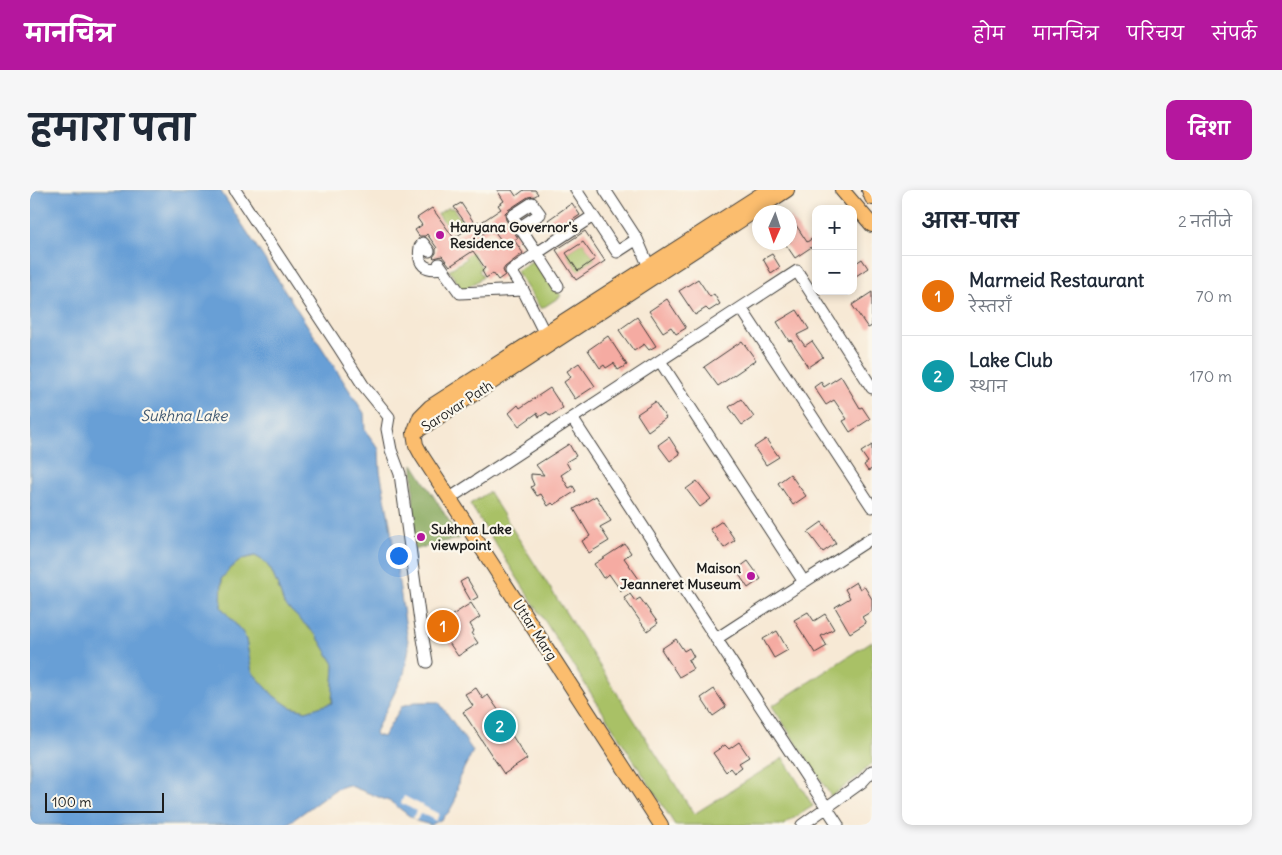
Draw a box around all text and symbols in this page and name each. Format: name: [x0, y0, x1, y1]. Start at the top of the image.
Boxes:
text: मानचित्र: [25, 18, 114, 48]
text: होम: [973, 22, 1005, 45]
text: मानचित्र: [1033, 22, 1099, 45]
text: परिचय: [1127, 22, 1184, 45]
text: संपर्क: [1212, 22, 1257, 45]
button: दिशा: [1166, 100, 1252, 160]
text: हमारा पता: [30, 105, 194, 149]
north arrow: [752, 205, 797, 250]
map controls: [812, 205, 857, 295]
button: +: [812, 205, 857, 250]
text: आस-पास: [922, 207, 1019, 234]
text: 2 नतीजे: [1178, 211, 1232, 231]
place label: Haryana Governor's Residence: [450, 218, 579, 252]
marker: Haryana Governor's Residence: [434, 229, 446, 241]
button: −: [812, 250, 857, 295]
text: Marmeid Restaurant: [969, 268, 1144, 292]
text: 1: [935, 286, 941, 306]
text: 70 m: [1196, 286, 1232, 306]
text: रेस्तराँ: [969, 296, 1012, 316]
text: Lake Club: [969, 348, 1053, 372]
text: 2: [934, 366, 942, 386]
text: 170 m: [1189, 366, 1232, 386]
street label: Sarovar Path: [418, 376, 496, 436]
text: स्थान: [969, 376, 1007, 396]
water label: Sukhna Lake: [141, 406, 228, 425]
place label: Sukhna Lake viewpoint: [431, 520, 512, 554]
marker: Sukhna Lake viewpoint: [415, 531, 427, 543]
your location: [386, 543, 412, 569]
place label: Maison Jeanneret Museum: [620, 559, 742, 593]
marker: Maison Jeanneret Museum: [745, 570, 757, 582]
street label: Uttar Marg: [509, 596, 561, 664]
pin: 1: [427, 607, 459, 645]
pin: 2: [484, 707, 516, 745]
scale bar: [45, 790, 164, 813]
text: 100 m: [52, 793, 92, 811]

